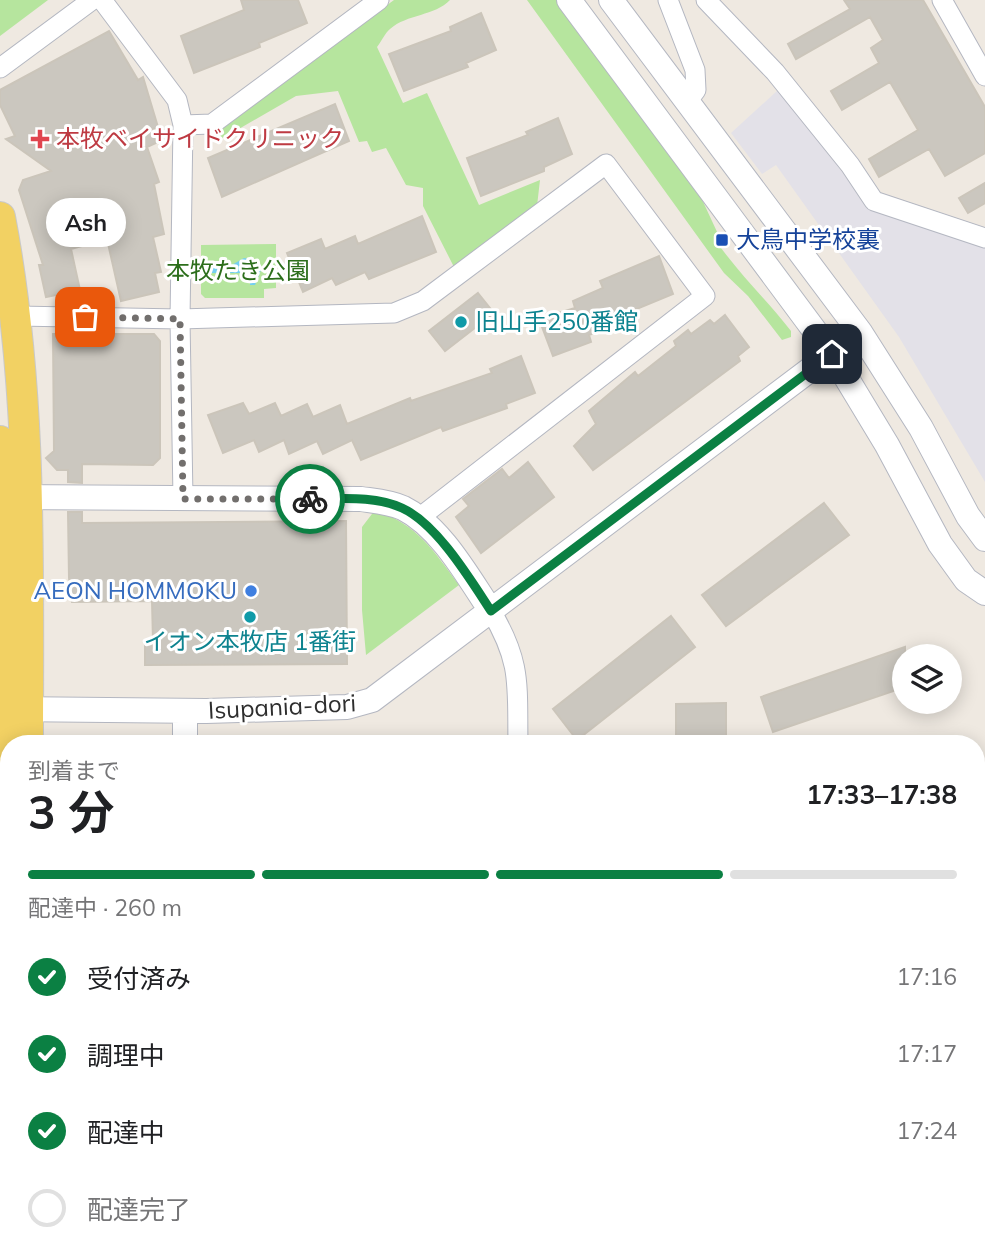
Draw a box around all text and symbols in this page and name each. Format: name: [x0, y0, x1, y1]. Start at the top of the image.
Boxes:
place label: 本牧ベイサイドクリニック: [56, 123, 344, 153]
marker: 本牧ベイサイドクリニック: [30, 129, 50, 149]
callout: Ash: [45, 198, 125, 247]
text: Ash: [65, 208, 107, 237]
place label: 大鳥中学校裏: [736, 224, 880, 254]
marker: 大鳥中学校裏: [714, 232, 730, 248]
park label: 本牧たき公園: [166, 255, 310, 285]
pin: [55, 287, 115, 347]
icon: bag: [66, 298, 104, 336]
place label: 旧山手250番館: [475, 306, 638, 336]
marker: 旧山手250番館: [453, 314, 469, 330]
pin: [802, 324, 862, 384]
icon: home: [813, 335, 851, 373]
courier: [275, 464, 345, 534]
icon: bike: [291, 480, 329, 518]
place label: AEON HOMMOKU: [33, 575, 237, 605]
marker: AEON HOMMOKU: [243, 583, 259, 599]
marker: イオン本牧店 1番街: [242, 609, 258, 625]
place label: イオン本牧店 1番街: [144, 626, 356, 656]
map controls: [892, 644, 962, 714]
button: layers: [892, 644, 962, 714]
street label: Isupania-dori: [207, 687, 357, 725]
text: 到着まで: [28, 756, 120, 785]
text: 17:33–17:38: [806, 778, 957, 811]
text: 3 分: [28, 783, 114, 841]
text: 配達中 · 260 m: [28, 893, 182, 922]
icon: check: [28, 958, 66, 996]
text: 受付済み: [87, 962, 191, 995]
text: 17:16: [897, 962, 957, 991]
icon: check: [28, 1035, 66, 1073]
text: 調理中: [87, 1039, 165, 1072]
text: 17:17: [897, 1039, 957, 1068]
icon: check: [28, 1112, 66, 1150]
text: 配達中: [87, 1116, 165, 1149]
text: 17:24: [897, 1116, 957, 1145]
text: 配達完了: [87, 1193, 191, 1226]

